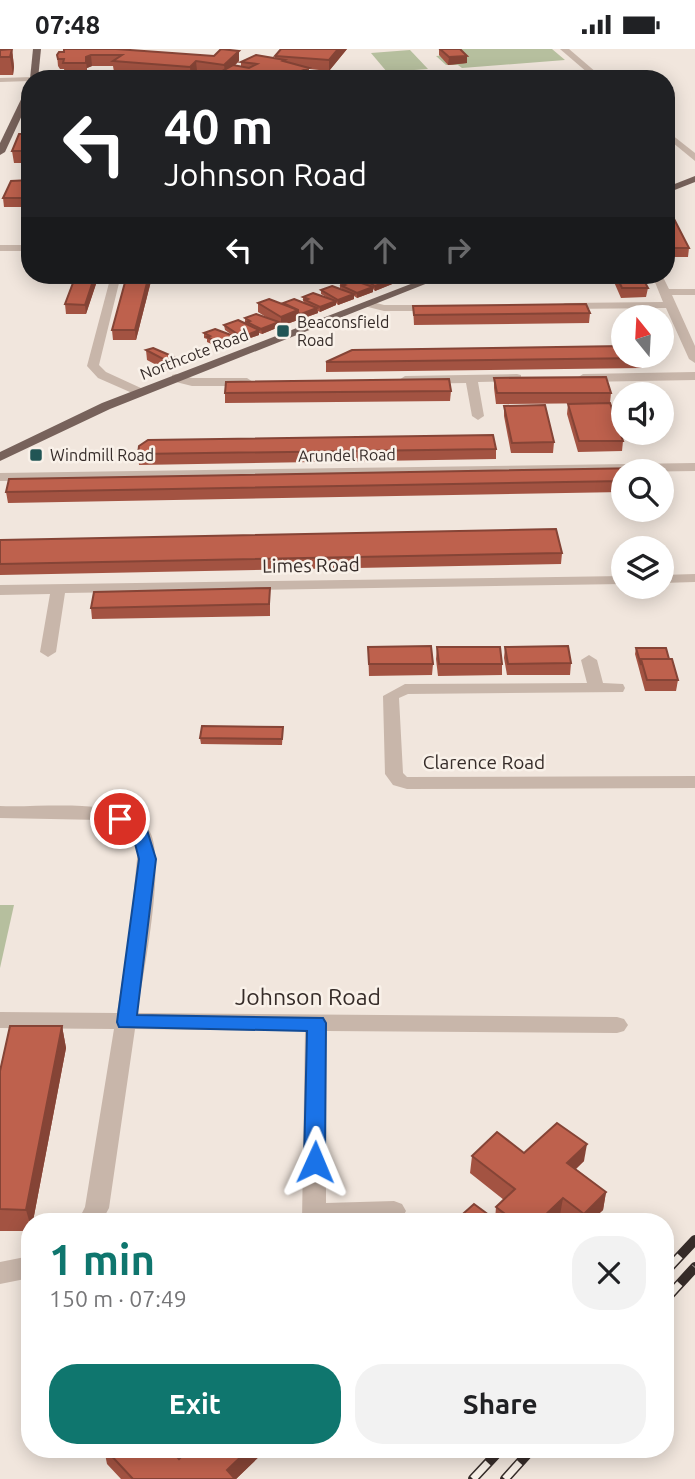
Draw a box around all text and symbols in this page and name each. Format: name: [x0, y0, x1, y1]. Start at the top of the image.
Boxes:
text: 07:48: [35, 10, 100, 39]
icon: left: [49, 98, 140, 189]
text: 40 m: [164, 98, 273, 153]
text: Johnson Road: [164, 156, 367, 192]
icon: left: [220, 231, 258, 269]
icon: ahead: [293, 231, 331, 269]
icon: ahead: [366, 231, 404, 269]
icon: right: [439, 231, 477, 269]
north arrow: [611, 305, 674, 367]
map controls: [611, 305, 674, 599]
place label: Beaconsfield Road: [297, 313, 389, 349]
marker: Beaconsfield Road: [275, 323, 291, 339]
street label: Northcote Road: [137, 325, 251, 383]
button: sound: [611, 382, 674, 445]
street label: Arundel Road: [298, 445, 396, 465]
place label: Windmill Road: [50, 446, 154, 464]
marker: Windmill Road: [28, 447, 44, 463]
button: search: [611, 459, 674, 522]
button: layers: [611, 536, 674, 599]
street label: Limes Road: [262, 553, 360, 577]
street label: Clarence Road: [423, 751, 545, 773]
pin: [90, 789, 150, 849]
icon: arrive: [101, 800, 139, 838]
street label: Johnson Road: [235, 984, 381, 1009]
position arrow: [278, 1125, 352, 1199]
text: 1 min: [49, 1236, 155, 1283]
button: close: [572, 1236, 646, 1310]
text: 150 m · 07:49: [49, 1286, 187, 1311]
button: Exit: [49, 1364, 341, 1444]
button: Share: [355, 1364, 646, 1444]

